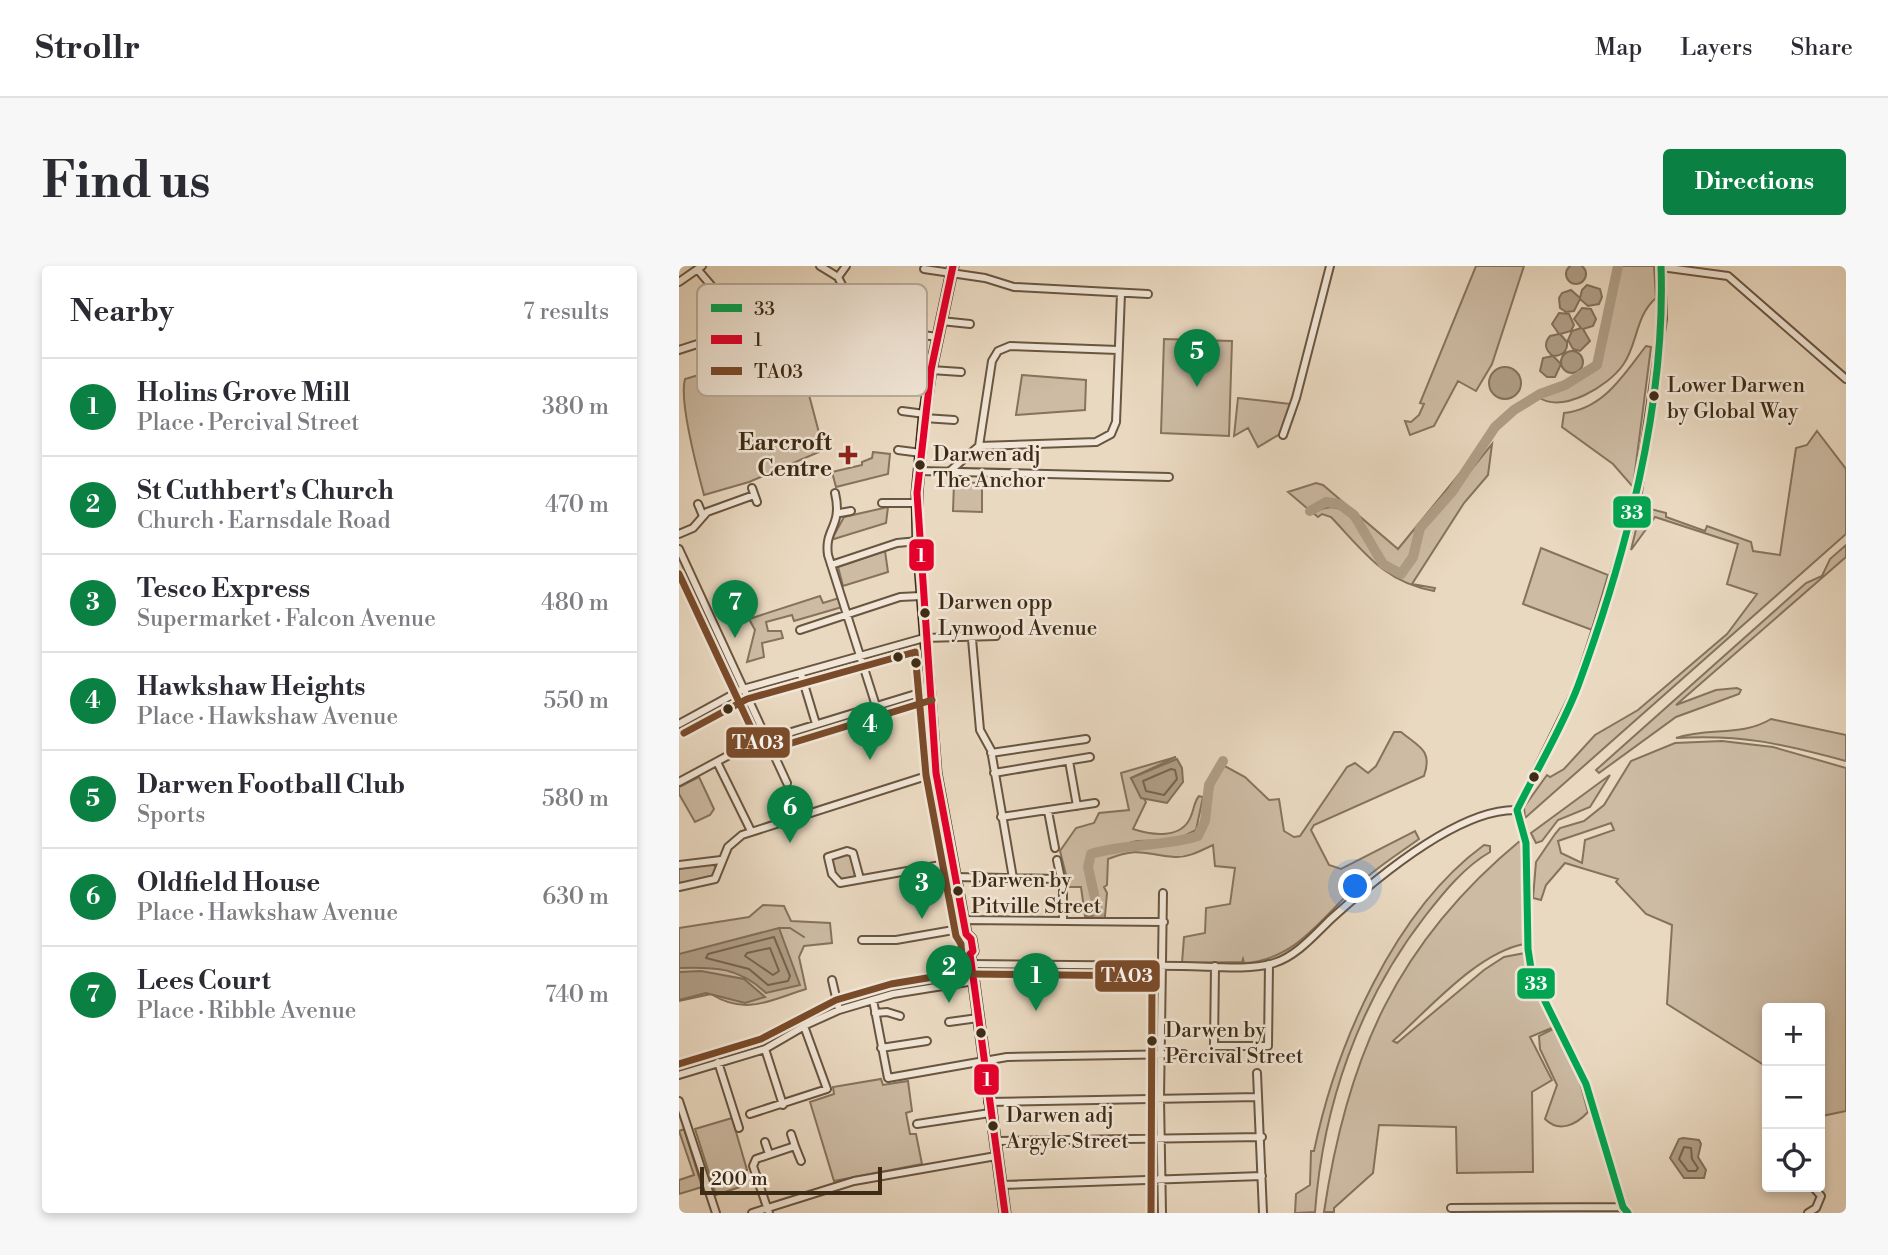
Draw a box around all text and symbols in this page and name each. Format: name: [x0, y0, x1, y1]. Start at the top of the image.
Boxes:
text: Strollr: [35, 28, 140, 69]
text: Map: [1595, 33, 1642, 63]
text: Layers: [1680, 33, 1752, 63]
text: Share: [1790, 33, 1853, 63]
button: Directions: [1663, 149, 1846, 215]
text: Find us: [42, 152, 211, 213]
legend: [697, 284, 927, 396]
text: Nearby: [70, 293, 174, 331]
text: 33: [754, 297, 775, 321]
text: 7 results: [523, 298, 609, 326]
text: 1: [754, 328, 762, 352]
pin: 5: [1174, 329, 1220, 387]
text: TA03: [754, 360, 803, 384]
place label: Lower Darwen by Global Way: [1667, 373, 1805, 425]
text: Holins Grove Mill: [137, 377, 350, 409]
marker: Lower Darwen by Global Way: [1647, 389, 1661, 403]
text: 1: [87, 393, 99, 421]
text: 380 m: [542, 393, 609, 421]
text: Place · Percival Street: [137, 409, 359, 437]
place label: Earcroft Centre: [738, 429, 833, 483]
place label: Darwen adj The Anchor: [933, 442, 1046, 494]
marker: Earcroft Centre: [838, 445, 858, 465]
marker: Darwen adj The Anchor: [913, 458, 927, 472]
text: St Cuthbert's Church: [137, 475, 394, 507]
text: 2: [86, 491, 100, 519]
text: 470 m: [545, 491, 609, 519]
line badge: 33: [1612, 495, 1652, 529]
text: 33: [1621, 501, 1643, 525]
text: Church · Earnsdale Road: [137, 507, 391, 535]
line badge: 1: [908, 538, 935, 572]
text: 1: [916, 544, 926, 568]
text: Tesco Express: [137, 573, 310, 605]
pin: 7: [712, 580, 758, 638]
text: 3: [86, 589, 100, 617]
text: 480 m: [541, 589, 609, 617]
place label: Darwen opp Lynwood Avenue: [938, 590, 1097, 642]
text: Supermarket · Falcon Avenue: [137, 605, 436, 633]
marker: Darwen opp Lynwood Avenue: [918, 606, 932, 620]
unlabelled marker: [891, 650, 905, 664]
unlabelled marker: [909, 656, 923, 670]
text: Hawkshaw Heights: [137, 671, 365, 703]
text: 4: [85, 687, 101, 715]
text: 550 m: [544, 687, 609, 715]
unlabelled marker: [721, 702, 735, 716]
pin: 4: [847, 702, 893, 760]
text: Place · Hawkshaw Avenue: [137, 703, 398, 731]
line badge: TA03: [725, 726, 791, 759]
text: TA03: [732, 731, 784, 755]
text: Darwen Football Club: [137, 769, 405, 801]
unlabelled marker: [1527, 770, 1541, 784]
text: 5: [86, 785, 100, 813]
text: 580 m: [542, 785, 609, 813]
pin: 6: [767, 785, 813, 843]
text: Sports: [137, 801, 205, 829]
pin: 3: [899, 861, 945, 919]
text: Oldfield House: [137, 867, 320, 899]
place label: Darwen by Pitville Street: [971, 868, 1102, 920]
your location: [1338, 869, 1372, 903]
text: 6: [86, 883, 100, 911]
text: 630 m: [542, 883, 609, 911]
marker: Darwen by Pitville Street: [951, 884, 965, 898]
text: Place · Hawkshaw Avenue: [137, 899, 398, 927]
pin: 2: [926, 945, 972, 1003]
pin: 1: [1013, 953, 1059, 1011]
line badge: TA03: [1094, 959, 1161, 993]
text: TA03: [1101, 964, 1153, 988]
text: Lees Court: [137, 965, 271, 997]
line badge: 33: [1516, 967, 1556, 1000]
text: 33: [1525, 972, 1547, 996]
text: 7: [86, 981, 100, 1009]
text: 740 m: [545, 981, 609, 1009]
text: Place · Ribble Avenue: [137, 997, 356, 1025]
map controls: [1762, 1003, 1825, 1192]
button: +: [1762, 1003, 1825, 1066]
place label: Darwen by Percival Street: [1165, 1018, 1304, 1070]
unlabelled marker: [974, 1026, 988, 1040]
marker: Darwen by Percival Street: [1145, 1034, 1159, 1048]
line badge: 1: [973, 1063, 1000, 1096]
button: −: [1762, 1066, 1825, 1129]
text: 1: [982, 1068, 992, 1092]
place label: Darwen adj Argyle Street: [1005, 1103, 1129, 1155]
marker: Darwen adj Argyle Street: [986, 1119, 1000, 1133]
button: locate: [1762, 1129, 1825, 1192]
scale bar: [700, 1164, 882, 1196]
text: 200 m: [711, 1167, 768, 1191]

